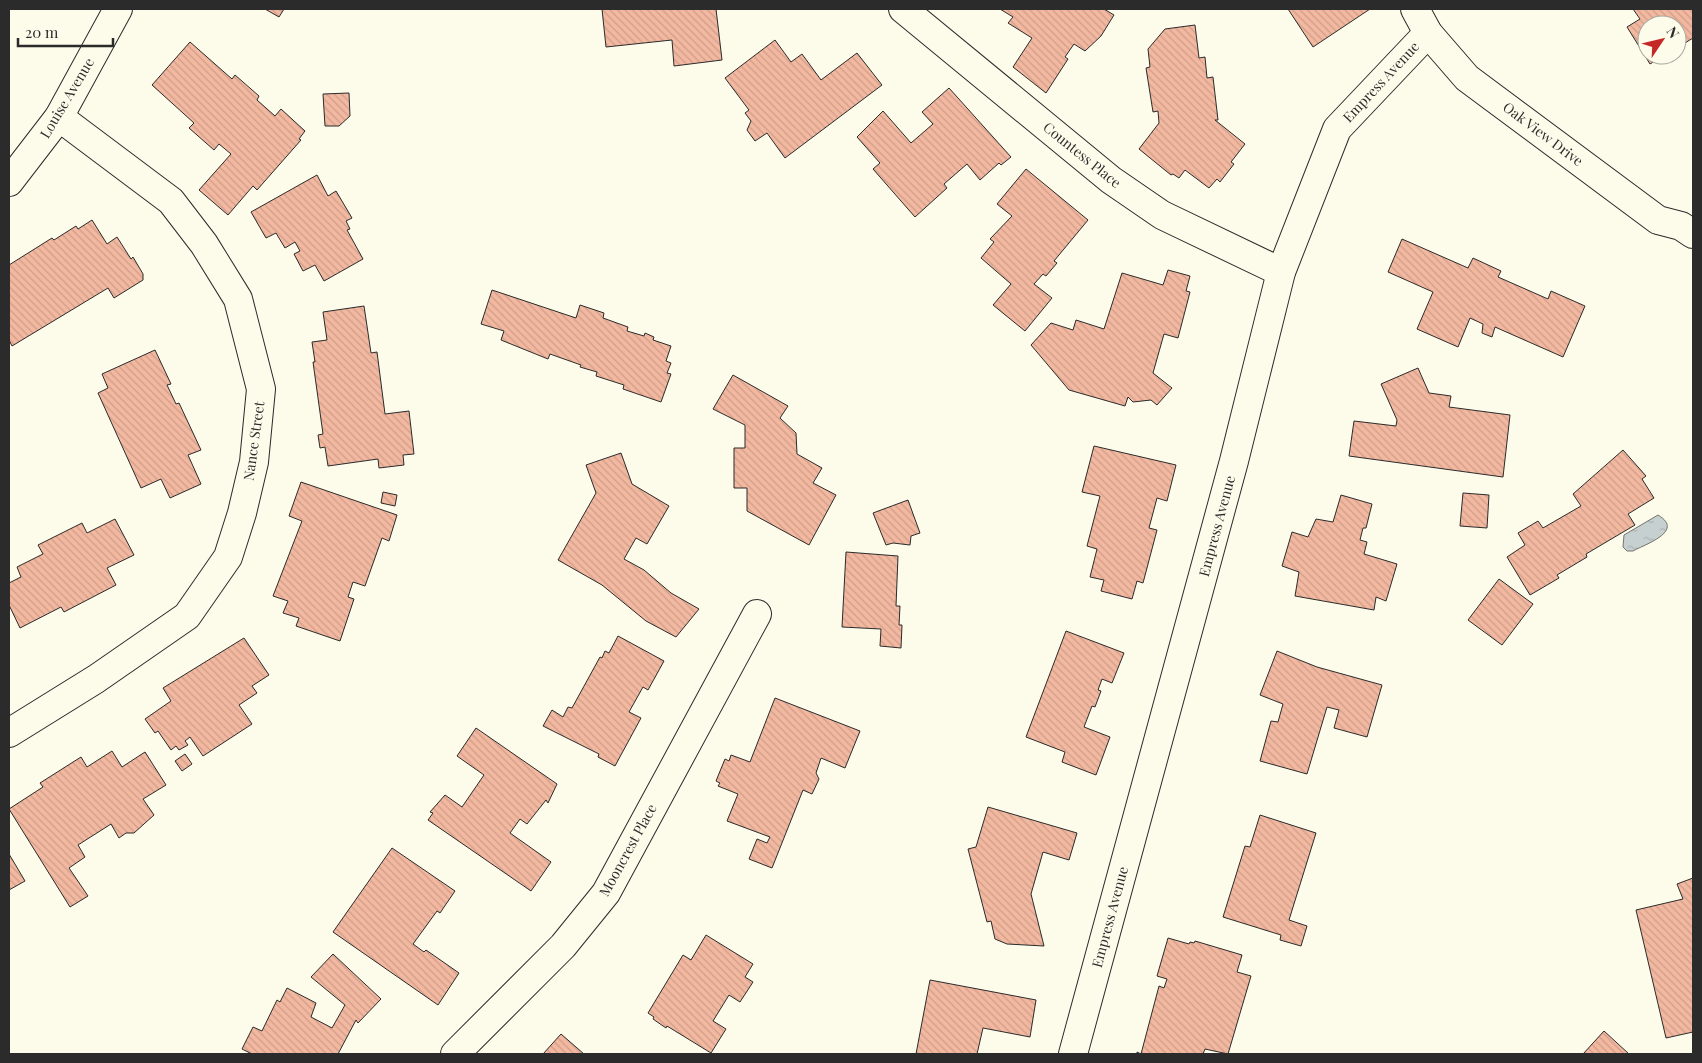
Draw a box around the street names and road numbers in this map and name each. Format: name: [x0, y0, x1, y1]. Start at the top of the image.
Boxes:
street label: Empress Avenue: [1338, 37, 1423, 126]
street label: Louise Avenue: [35, 54, 98, 142]
street label: Oak View Drive: [1499, 97, 1587, 170]
street label: Countess Place: [1040, 117, 1125, 192]
street label: Nance Street: [239, 399, 269, 482]
street label: Empress Avenue: [1194, 473, 1239, 578]
street label: Mooncrest Place: [594, 800, 661, 899]
street label: Empress Avenue: [1087, 864, 1132, 969]

